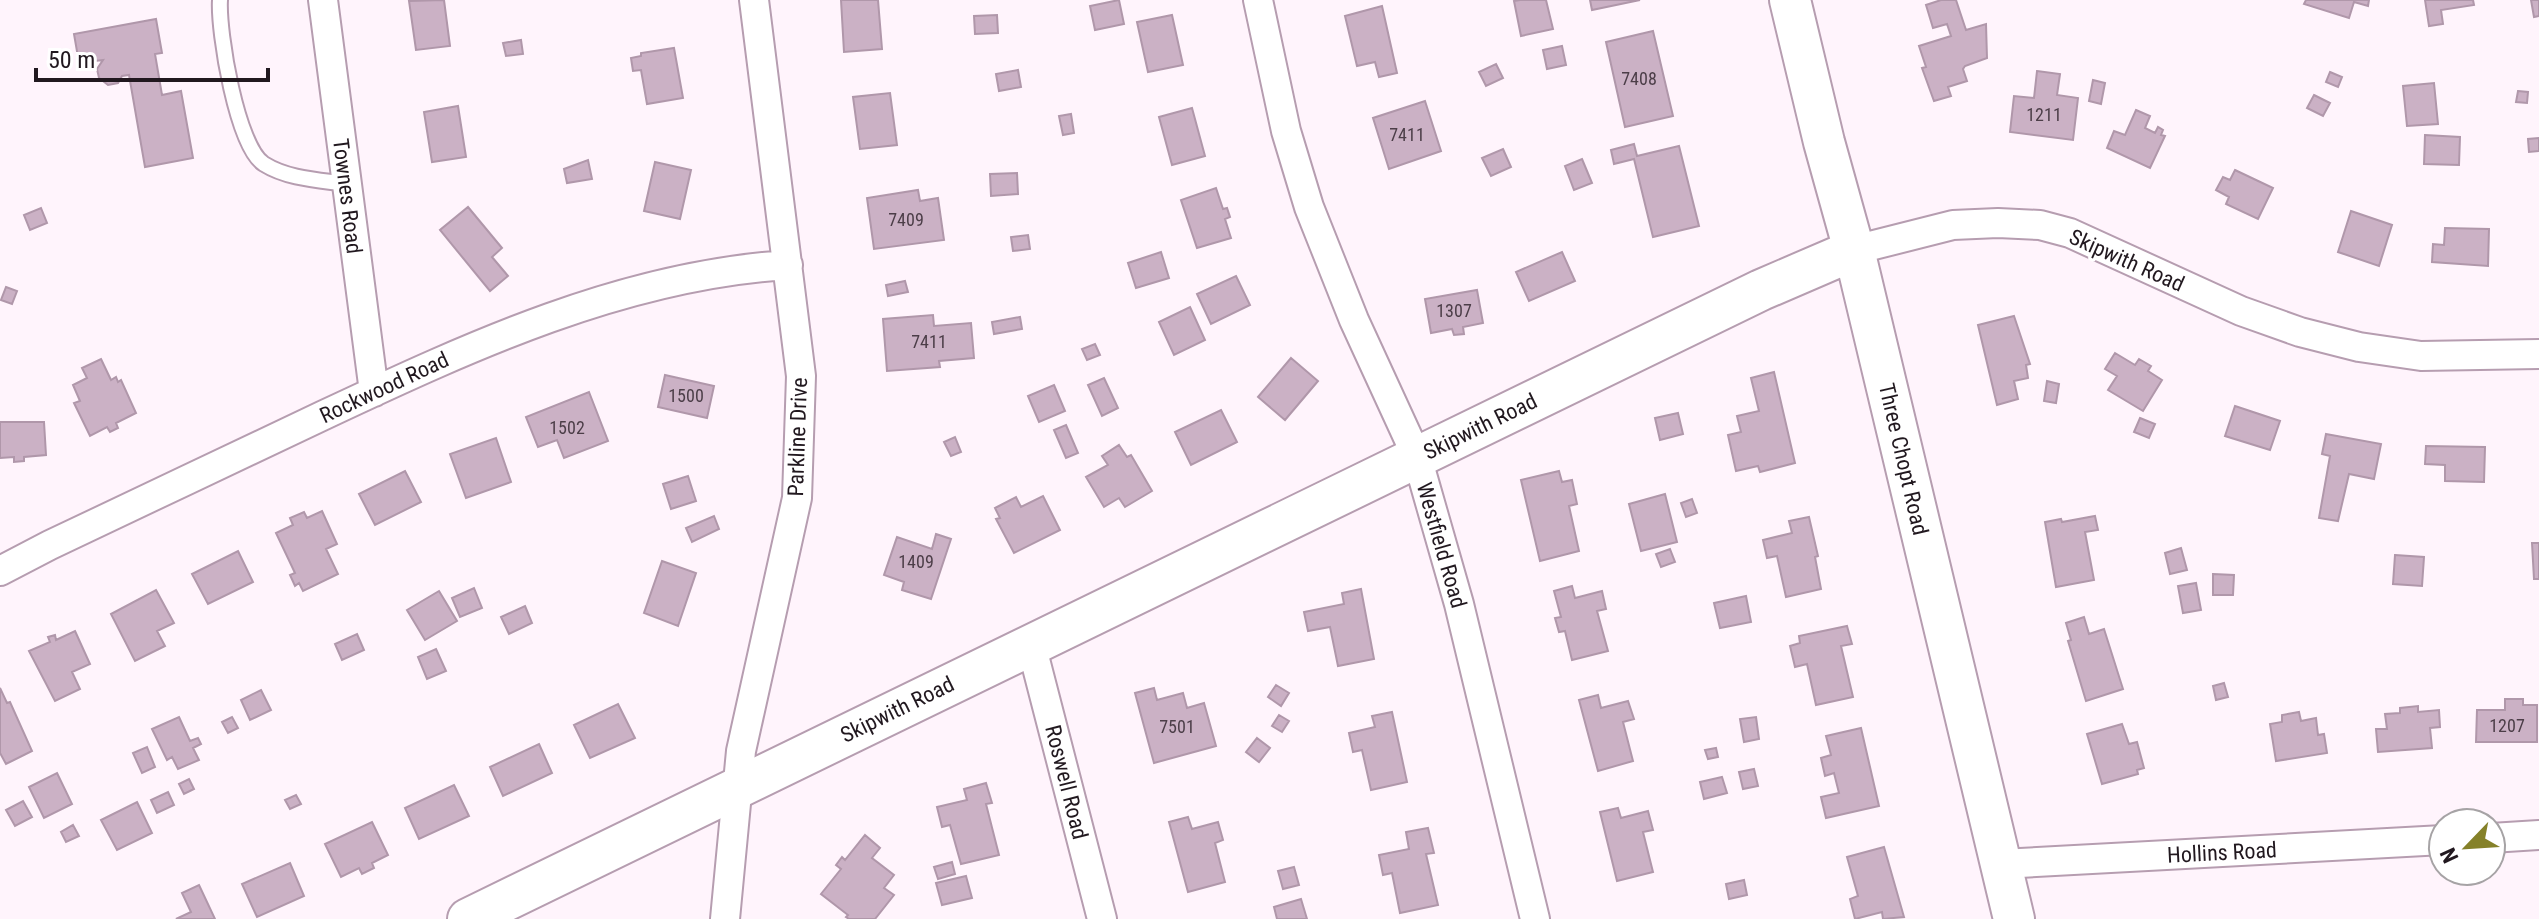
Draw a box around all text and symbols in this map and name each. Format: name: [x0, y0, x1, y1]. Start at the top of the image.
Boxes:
scale bar: [36, 32, 268, 82]
text: 50 m: [48, 46, 95, 74]
house number: 7408: [1621, 68, 1657, 89]
house number: 1211: [2026, 104, 2062, 125]
house number: 7411: [1389, 124, 1425, 145]
street label: Townes Road: [328, 137, 367, 255]
house number: 7409: [888, 209, 924, 230]
street label: Skipwith Road: [2066, 224, 2188, 297]
house number: 1307: [1436, 300, 1472, 321]
house number: 7411: [911, 331, 947, 352]
street label: Rockwood Road: [316, 347, 453, 428]
street label: Parkline Drive: [783, 377, 812, 497]
street label: Three Chopt Road: [1874, 381, 1933, 537]
house number: 1500: [668, 385, 704, 406]
street label: Skipwith Road: [1419, 388, 1541, 465]
house number: 1502: [549, 417, 585, 438]
street label: Westfield Road: [1412, 479, 1471, 611]
house number: 1409: [898, 551, 934, 572]
street label: Skipwith Road: [836, 671, 958, 748]
house number: 1207: [2489, 715, 2525, 736]
house number: 7501: [1159, 716, 1195, 737]
street label: Roswell Road: [1040, 722, 1093, 842]
north arrow: [2427, 807, 2507, 887]
street label: Hollins Road: [2167, 837, 2277, 868]
text: N: [2435, 844, 2464, 867]

